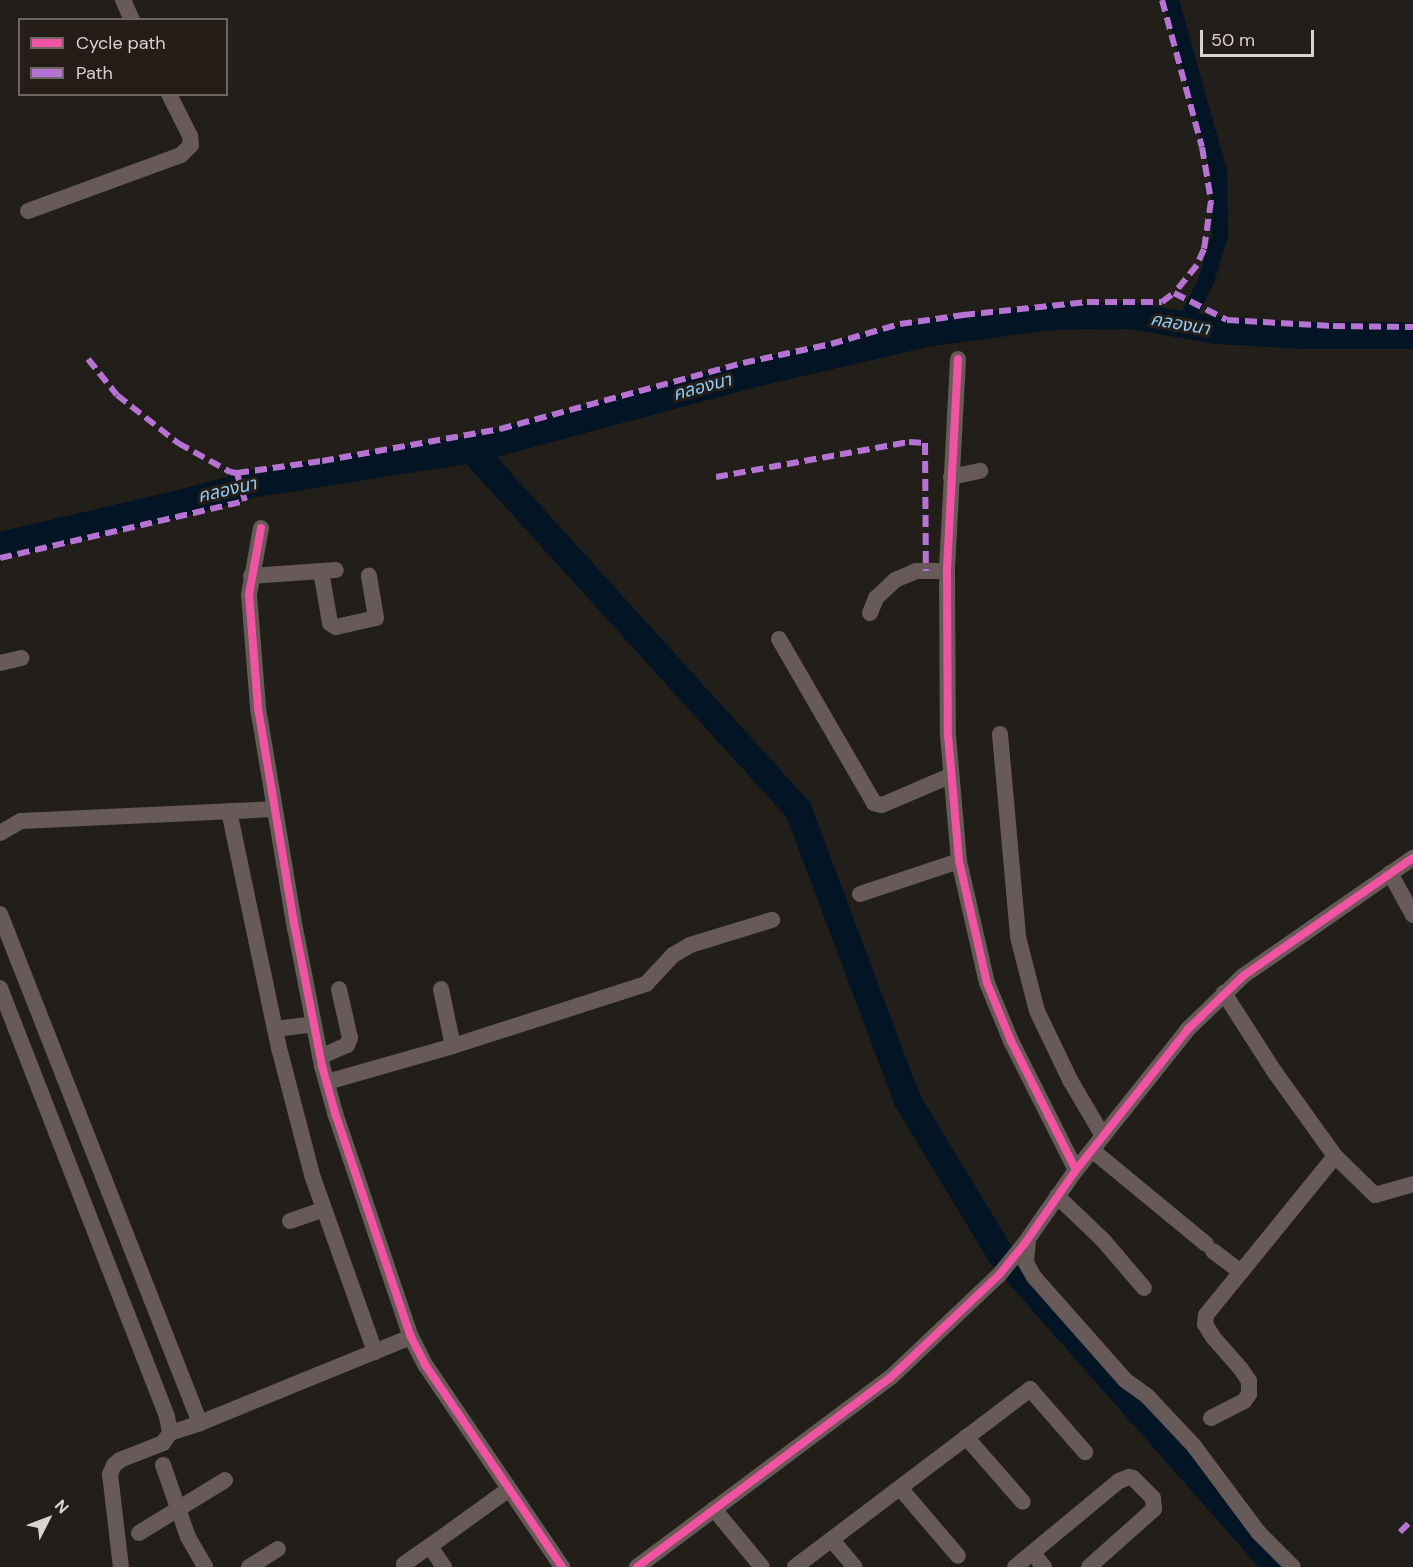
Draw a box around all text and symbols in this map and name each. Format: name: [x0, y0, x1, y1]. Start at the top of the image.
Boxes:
legend: [18, 18, 228, 96]
scale bar: [1203, 18, 1317, 56]
text: 50 m: [1211, 28, 1255, 52]
text: Cycle path: [76, 31, 166, 55]
text: Path: [76, 61, 113, 85]
water label: คลองนา: [1149, 308, 1211, 340]
water label: คลองนา: [670, 369, 734, 405]
water label: คลองนา: [196, 473, 258, 507]
north arrow: [18, 1489, 78, 1549]
text: N: [50, 1495, 73, 1518]

